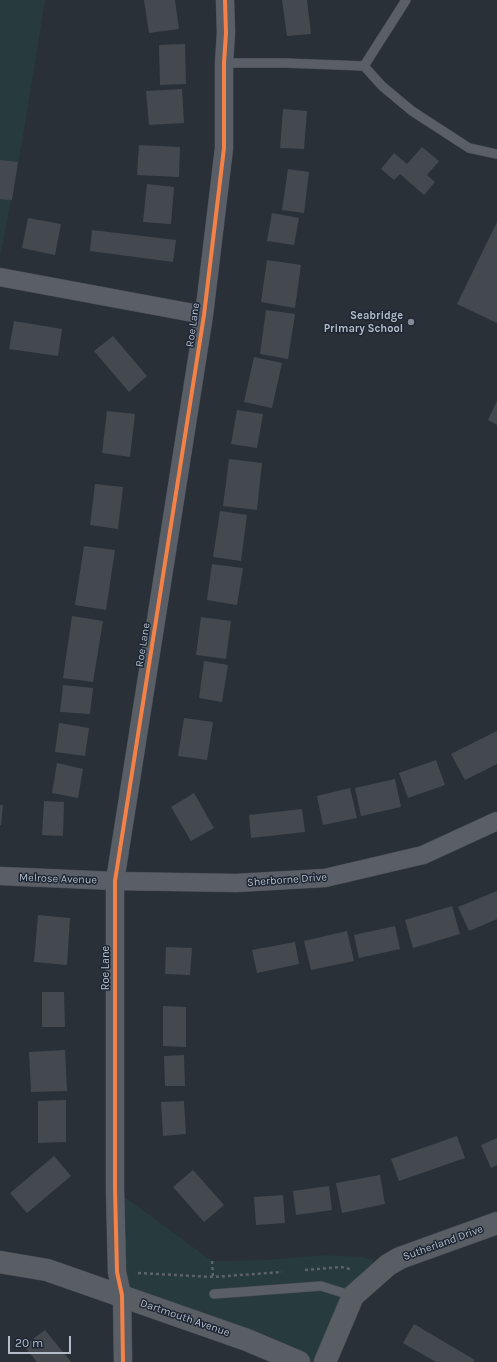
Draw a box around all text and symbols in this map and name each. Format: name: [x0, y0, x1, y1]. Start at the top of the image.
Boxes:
street label: Roe Lane: [183, 302, 203, 348]
place label: Seabridge Primary School: [324, 309, 403, 335]
marker: Seabridge Primary School: [406, 317, 416, 327]
street label: Roe Lane: [133, 622, 153, 668]
street label: Melrose Avenue: [19, 871, 97, 887]
street label: Sherborne Drive: [247, 871, 327, 889]
street label: Roe Lane: [99, 946, 113, 990]
street label: Sutherland Drive: [401, 1222, 485, 1264]
street label: Dartmouth Avenue: [138, 1296, 232, 1340]
scale bar: [10, 1328, 73, 1354]
text: 20 m: [15, 1336, 43, 1350]

